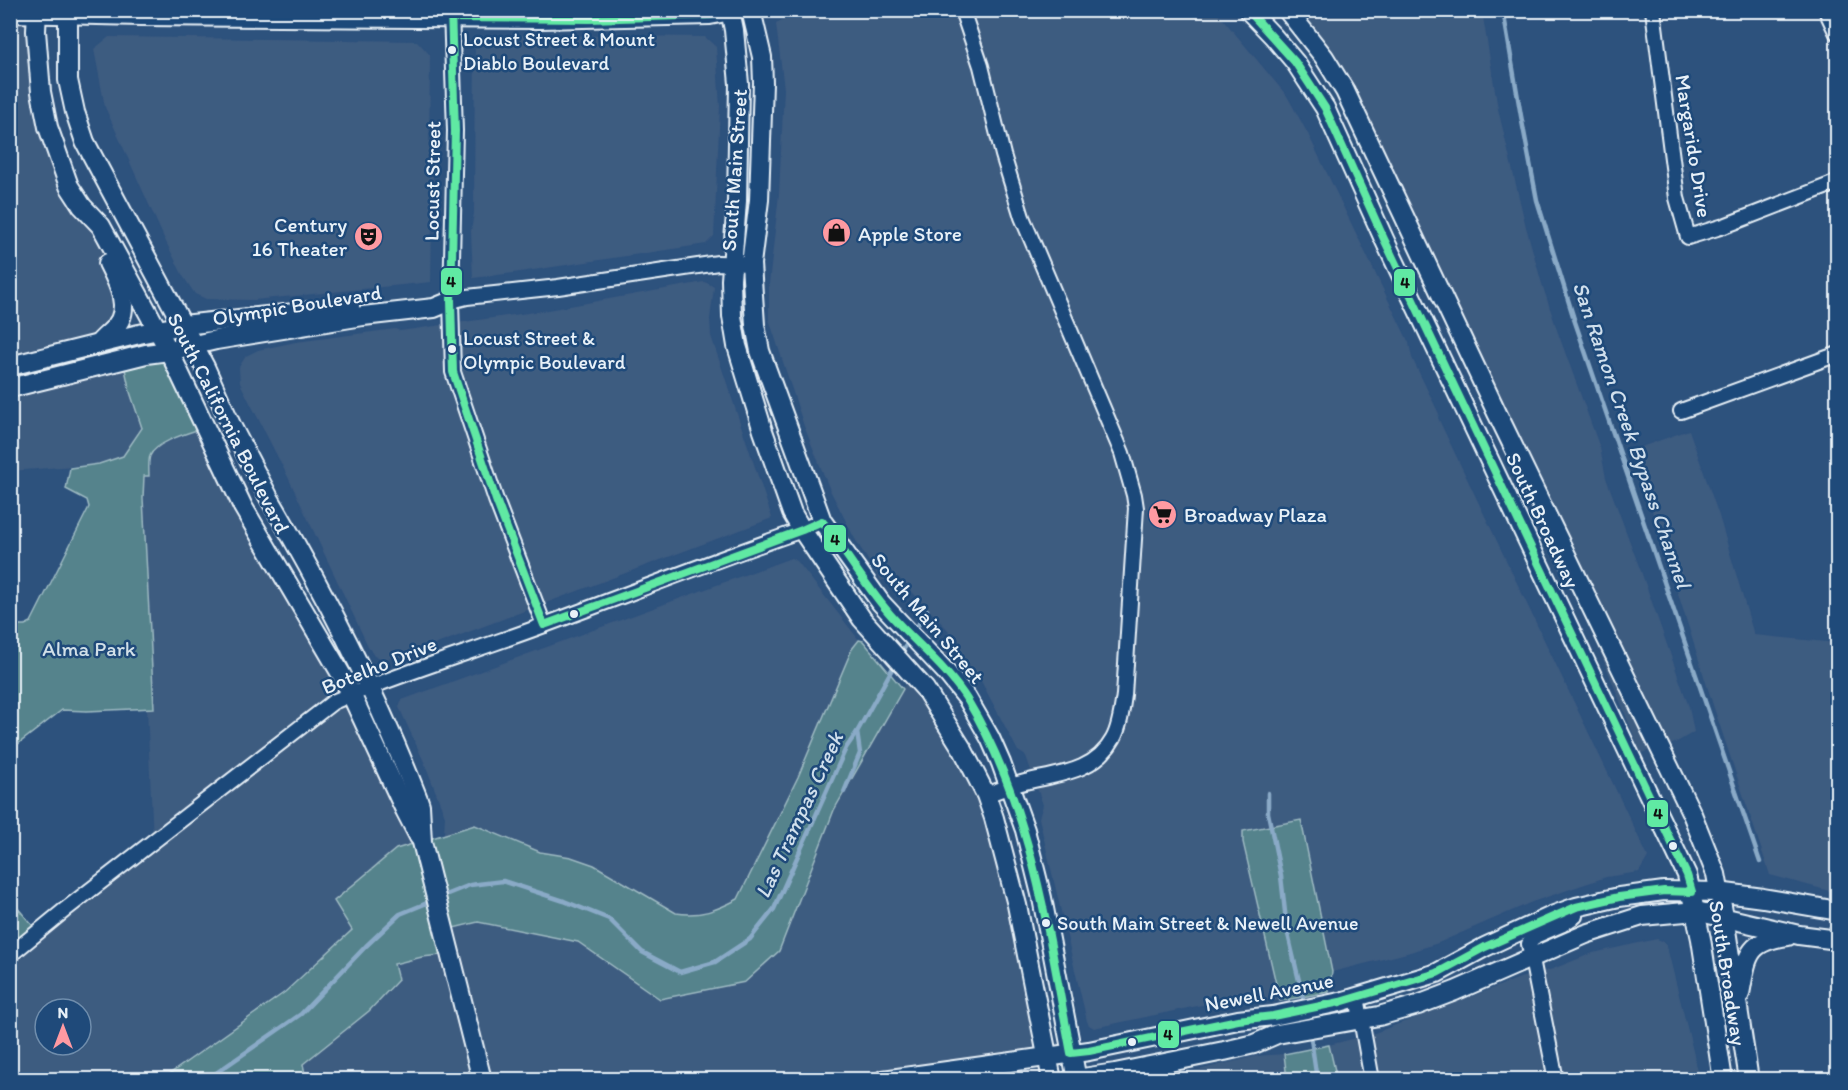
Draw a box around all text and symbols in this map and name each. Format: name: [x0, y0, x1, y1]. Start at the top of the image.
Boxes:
place label: Locust Street & Mount Diablo Boulevard: [463, 27, 656, 75]
marker: Locust Street & Mount Diablo Boulevard: [446, 44, 458, 56]
street label: Margarido Drive: [1670, 73, 1718, 219]
street label: South Main Street: [716, 88, 752, 252]
street label: Locust Street: [418, 121, 446, 241]
place label: Century 16 Theater: [252, 212, 348, 261]
shop icon: Apple Store: [821, 217, 853, 249]
theatre icon: Century 16 Theater: [352, 220, 384, 252]
place label: Apple Store: [858, 221, 962, 246]
line badge: 4: [440, 267, 463, 296]
line badge: 4: [1393, 268, 1416, 297]
text: 4: [446, 272, 456, 291]
text: 4: [1400, 273, 1410, 292]
water label: San Ramon Creek Bypass Channel: [1567, 278, 1698, 594]
street label: Olympic Boulevard: [211, 279, 384, 331]
street label: South California Boulevard: [162, 308, 296, 538]
place label: Locust Street & Olympic Boulevard: [463, 326, 626, 374]
marker: Locust Street & Olympic Boulevard: [446, 343, 458, 355]
street label: South Broadway: [1501, 448, 1585, 592]
supermarket icon: Broadway Plaza: [1147, 498, 1179, 530]
place label: Broadway Plaza: [1184, 502, 1327, 527]
line badge: 4: [823, 524, 847, 553]
text: 4: [830, 530, 840, 549]
street label: South Main Street: [866, 548, 990, 688]
unlabelled marker: [568, 608, 580, 620]
street label: Botelho Drive: [318, 631, 440, 699]
park label: Alma Park: [42, 636, 136, 661]
water label: Las Trampas Creek: [749, 726, 850, 902]
line badge: 4: [1646, 799, 1669, 828]
text: 4: [1653, 804, 1663, 823]
unlabelled marker: [1667, 840, 1679, 852]
street label: South Broadway: [1704, 899, 1752, 1047]
place label: South Main Street & Newell Avenue: [1057, 911, 1359, 935]
marker: South Main Street & Newell Avenue: [1040, 917, 1052, 929]
street label: Newell Avenue: [1202, 967, 1336, 1017]
north arrow: [33, 997, 93, 1057]
text: N: [58, 1003, 68, 1022]
line badge: 4: [1157, 1020, 1180, 1049]
text: 4: [1163, 1025, 1173, 1044]
unlabelled marker: [1126, 1036, 1138, 1048]

